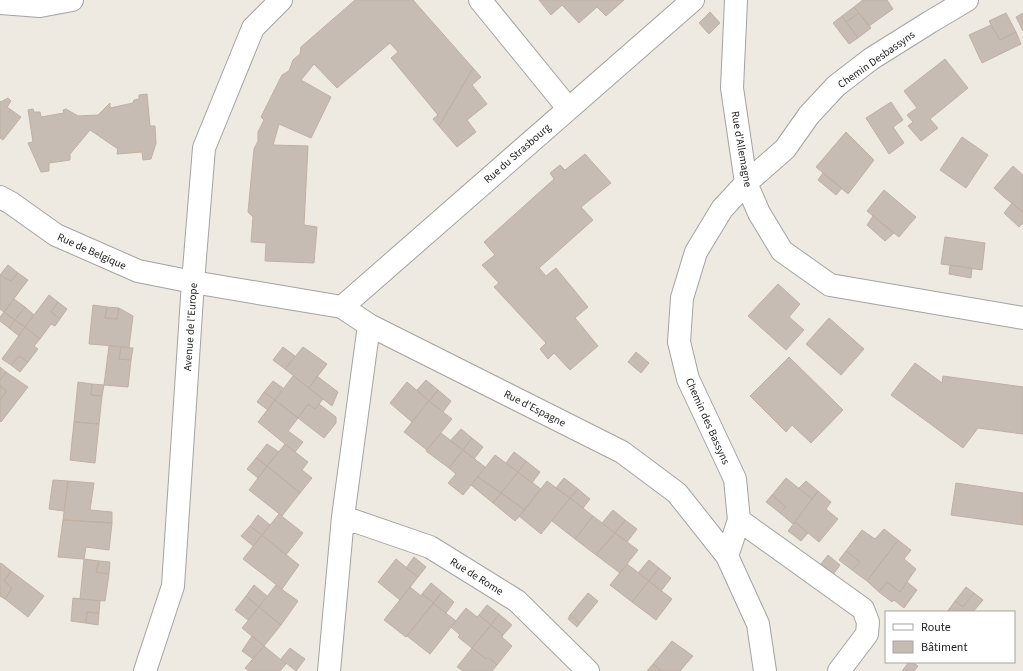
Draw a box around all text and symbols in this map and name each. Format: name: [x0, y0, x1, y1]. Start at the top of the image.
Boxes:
street label: Chemin Desbassyns: [835, 27, 918, 92]
street label: Rue d'Allemagne: [727, 110, 756, 189]
street label: Rue du Strasbourg: [481, 120, 554, 187]
street label: Rue de Belgique: [55, 230, 129, 274]
street label: Avenue de l'Europe: [180, 282, 201, 372]
street label: Chemin des Bassyns: [682, 376, 733, 467]
street label: Rue d'Espagne: [501, 386, 569, 431]
street label: Rue de Rome: [447, 554, 507, 599]
legend: [885, 611, 1015, 663]
text: Route: [921, 619, 951, 636]
text: Bâtiment: [921, 639, 967, 656]

